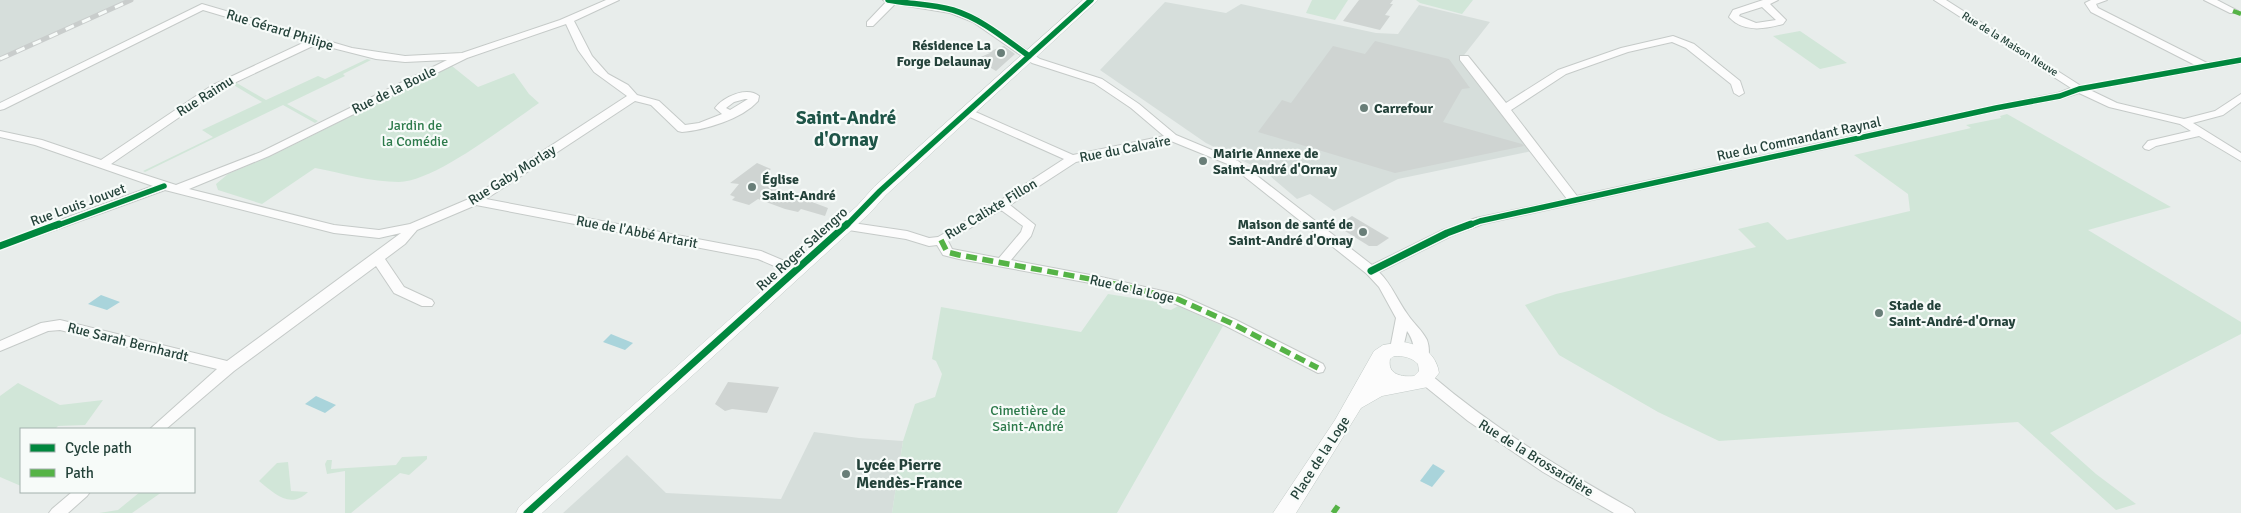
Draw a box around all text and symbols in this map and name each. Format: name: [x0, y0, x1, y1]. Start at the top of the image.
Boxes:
street label: Rue Gérard Philipe: [224, 6, 336, 54]
street label: Rue de la Maison Neuve: [1959, 9, 2061, 79]
place label: Résidence La Forge Delaunay: [897, 37, 991, 70]
marker: Résidence La Forge Delaunay: [995, 47, 1007, 59]
street label: Rue de la Boule: [349, 62, 439, 118]
street label: Rue Raimu: [173, 72, 237, 120]
place label: Carrefour: [1374, 100, 1434, 117]
marker: Carrefour: [1358, 102, 1370, 114]
district label: Saint-André d'Ornay: [796, 106, 896, 152]
street label: Rue du Commandant Raynal: [1715, 113, 1883, 165]
park label: Jardin de la Comédie: [382, 117, 448, 150]
street label: Rue du Calvaire: [1078, 132, 1172, 166]
street label: Rue Gaby Morlay: [465, 141, 559, 209]
place label: Mairie Annexe de Saint-André d'Ornay: [1213, 145, 1337, 178]
marker: Mairie Annexe de Saint-André d'Ornay: [1197, 155, 1209, 167]
place label: Église Saint-André: [762, 171, 836, 204]
street label: Rue Calixte Fillon: [942, 175, 1040, 243]
street label: Rue Louis Jouvet: [28, 180, 128, 230]
marker: Église Saint-André: [746, 181, 758, 193]
street label: Rue Roger Salengro: [753, 204, 851, 294]
street label: Rue de l'Abbé Artarit: [575, 212, 699, 252]
place label: Maison de santé de Saint-André d'Ornay: [1229, 216, 1353, 249]
marker: Maison de santé de Saint-André d'Ornay: [1357, 226, 1369, 238]
street label: Rue de la Loge: [1088, 271, 1176, 307]
place label: Stade de Saint-André-d'Ornay: [1889, 297, 2015, 330]
marker: Stade de Saint-André-d'Ornay: [1873, 307, 1885, 319]
street label: Rue Sarah Bernhardt: [66, 319, 190, 365]
park label: Cimetière de Saint-André: [990, 402, 1066, 435]
street label: Place de la Loge: [1287, 413, 1353, 503]
street label: Rue de la Brossardière: [1475, 416, 1597, 500]
legend: [20, 428, 195, 493]
text: Cycle path: [65, 439, 132, 457]
place label: Lycée Pierre Mendès-France: [856, 455, 963, 493]
text: Path: [65, 464, 94, 482]
marker: Lycée Pierre Mendès-France: [840, 468, 852, 480]

